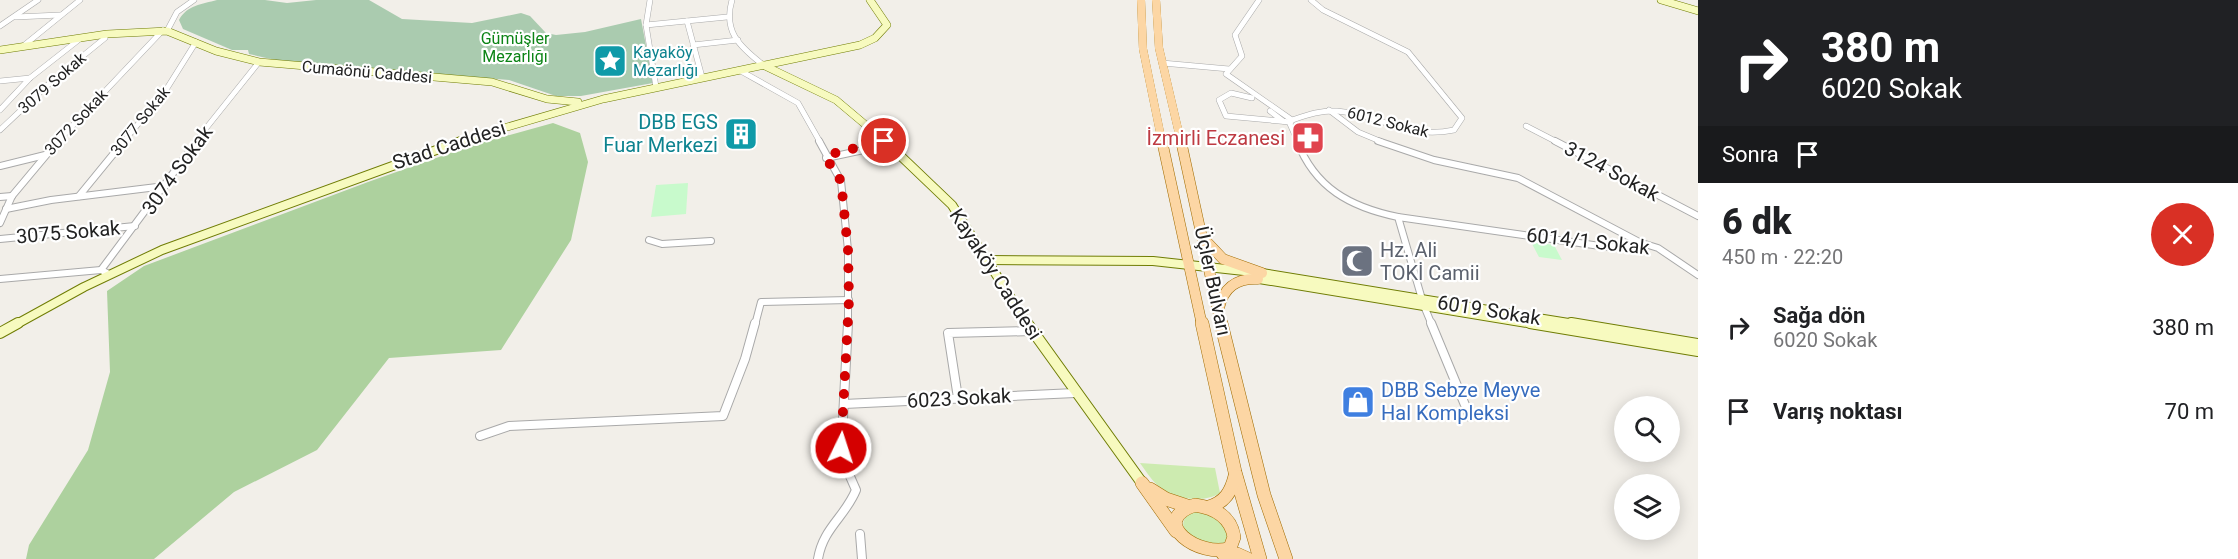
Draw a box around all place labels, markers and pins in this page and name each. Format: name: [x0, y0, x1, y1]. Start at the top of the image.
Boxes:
place icon: Kayaköy Mezarlığı: [592, 43, 628, 79]
place label: Kayaköy Mezarlığı: [633, 43, 698, 80]
place label: DBB EGS Fuar Merkezi: [603, 110, 718, 157]
pin: [858, 115, 909, 166]
building icon: DBB EGS Fuar Merkezi: [723, 116, 759, 152]
pharmacy icon: İzmirli Eczanesi: [1290, 120, 1326, 156]
place label: İzmirli Eczanesi: [1146, 126, 1285, 150]
place label: Hz. Ali TOKİ Camii: [1380, 238, 1480, 285]
mosque icon: Hz. Ali TOKİ Camii: [1339, 243, 1375, 279]
place label: DBB Sebze Meyve Hal Kompleksi: [1381, 378, 1540, 425]
shop icon: DBB Sebze Meyve Hal Kompleksi: [1340, 384, 1376, 420]

